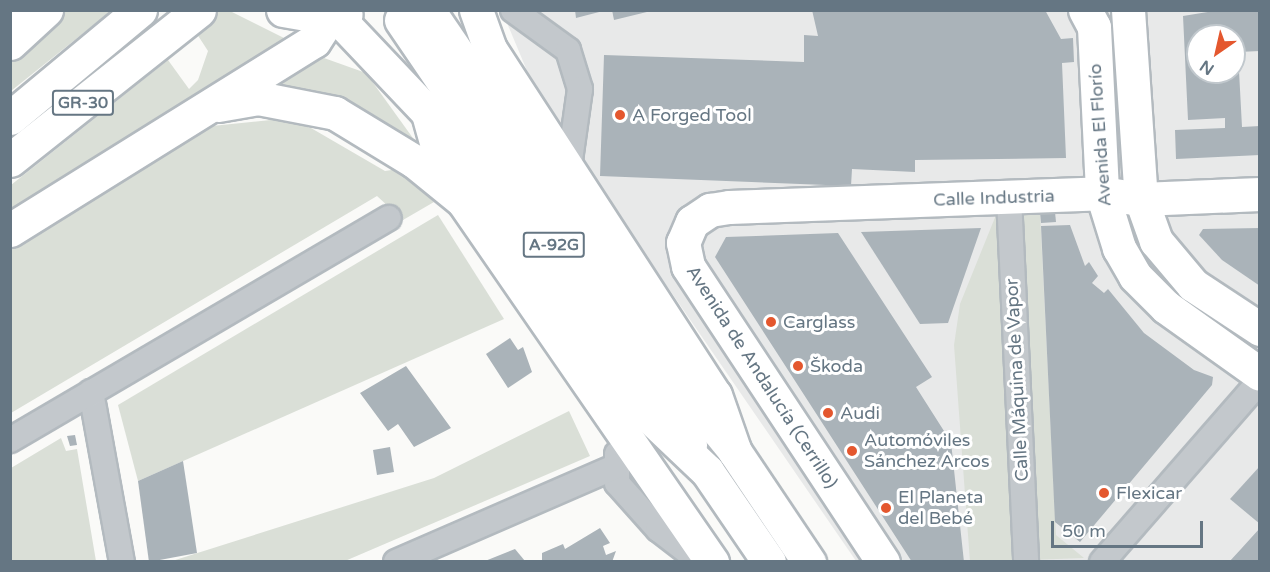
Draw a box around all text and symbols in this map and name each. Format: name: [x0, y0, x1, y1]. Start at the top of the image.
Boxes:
north arrow: [1186, 24, 1246, 84]
text: N: [1196, 55, 1218, 79]
street label: Avenida El Florío: [1084, 63, 1116, 207]
road number: GR-30: [52, 90, 115, 116]
place label: A Forged Tool: [632, 104, 752, 126]
marker: A Forged Tool: [613, 108, 627, 122]
street label: Calle Industria: [933, 185, 1055, 211]
road number: A-92G: [522, 232, 586, 258]
street label: Avenida de Andalucía (Cerrillo): [682, 262, 842, 492]
street label: Calle Máquina de Vapor: [1001, 278, 1033, 482]
place label: Carglass: [783, 311, 855, 333]
marker: Carglass: [764, 315, 778, 329]
place label: Škoda: [810, 355, 863, 377]
marker: Škoda: [791, 359, 805, 373]
place label: Audi: [840, 402, 880, 424]
marker: Audi: [821, 406, 835, 420]
place label: Automóviles Sánchez Arcos: [864, 430, 990, 472]
marker: Automóviles Sánchez Arcos: [845, 444, 859, 458]
place label: Flexicar: [1116, 482, 1182, 504]
marker: Flexicar: [1097, 486, 1111, 500]
place label: El Planeta del Bebé: [898, 487, 983, 530]
marker: El Planeta del Bebé: [879, 501, 893, 515]
scale bar: [1054, 509, 1206, 547]
text: 50 m: [1062, 520, 1106, 542]

